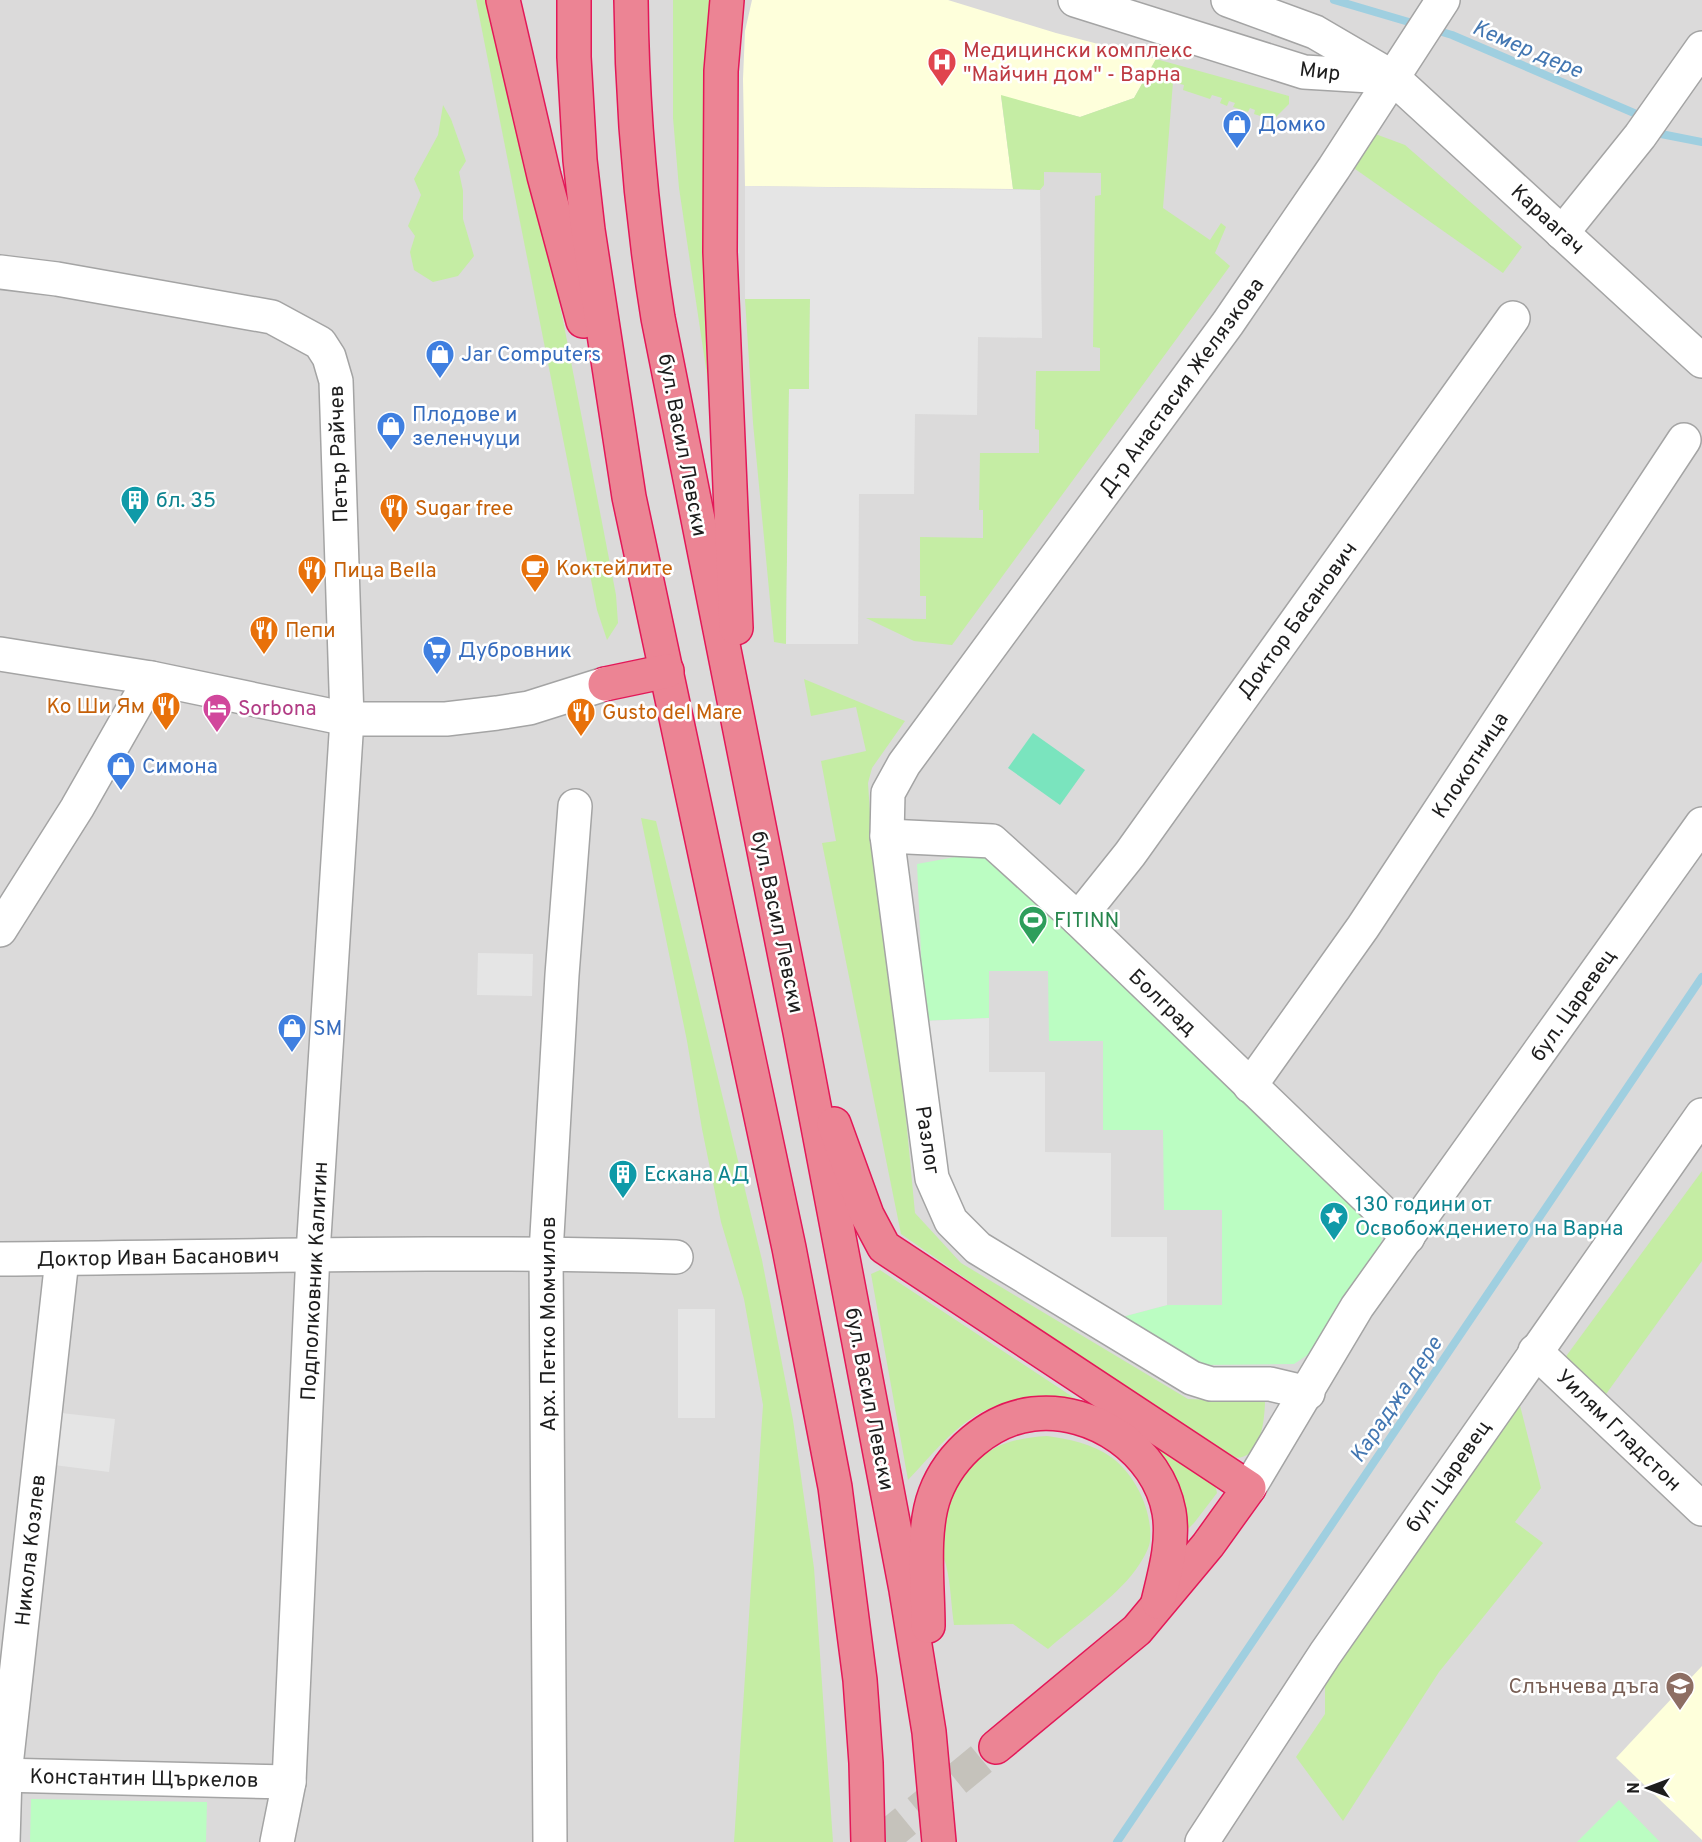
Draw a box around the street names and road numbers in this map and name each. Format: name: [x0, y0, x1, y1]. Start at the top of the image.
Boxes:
street label: Мир: [1298, 57, 1342, 88]
street label: Караагач: [1504, 179, 1590, 261]
street label: Д-р Анастасия Желязкова: [1094, 273, 1271, 503]
street label: бул. Васил Левски: [651, 352, 712, 539]
street label: Петър Райчев: [324, 385, 355, 523]
street label: Доктор Басанович: [1232, 537, 1364, 705]
street label: Клокотница: [1427, 708, 1516, 824]
street label: бул. Васил Левски: [744, 829, 809, 1016]
street label: бул. Царевец: [1526, 944, 1623, 1067]
street label: Болград: [1122, 964, 1202, 1042]
street label: Разлог: [908, 1104, 945, 1177]
street label: Подполковник Калитин: [296, 1161, 335, 1401]
street label: Арх. Петко Момчилов: [536, 1216, 563, 1432]
street label: Доктор Иван Басанович: [36, 1243, 280, 1274]
street label: бул. Васил Левски: [838, 1306, 899, 1493]
street label: Уилям Гладстон: [1550, 1364, 1686, 1498]
street label: бул. Царевец: [1401, 1415, 1498, 1538]
street label: Никола Козлев: [10, 1473, 53, 1627]
street label: Константин Щъркелов: [29, 1764, 259, 1795]

